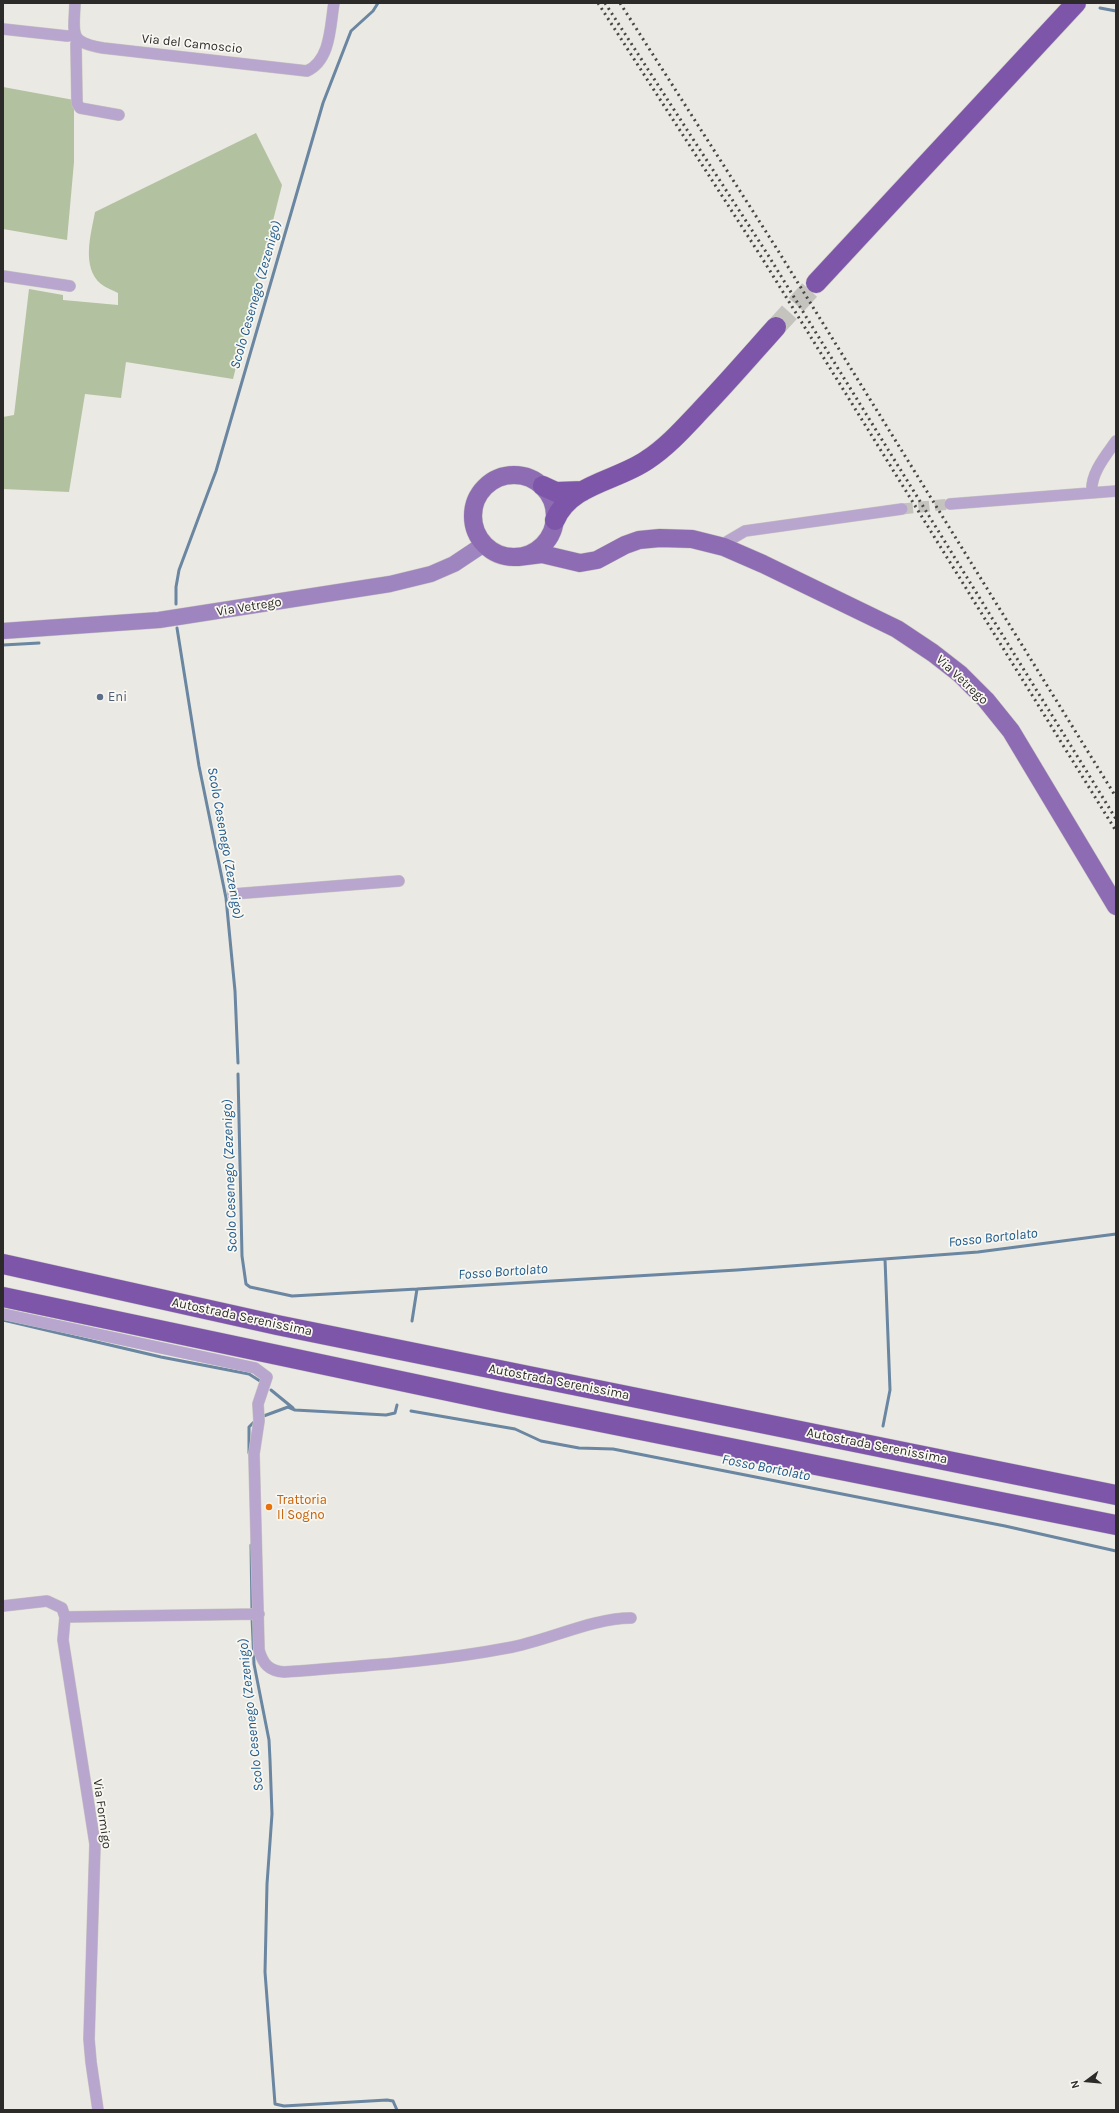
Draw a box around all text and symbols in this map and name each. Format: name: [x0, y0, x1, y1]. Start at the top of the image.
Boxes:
street label: Via del Camoscio: [141, 31, 243, 57]
water label: Scolo Cesenego (Zezenigo): [227, 219, 285, 371]
street label: Via Vetrego: [215, 594, 283, 620]
street label: Via Vetrego: [933, 652, 991, 708]
place label: Eni: [108, 689, 127, 705]
marker: Eni: [95, 692, 105, 702]
water label: Scolo Cesenego (Zezenigo): [203, 766, 247, 920]
water label: Scolo Cesenego (Zezenigo): [219, 1099, 241, 1253]
water label: Fosso Bortolato: [948, 1225, 1038, 1251]
water label: Fosso Bortolato: [458, 1260, 548, 1284]
street label: Autostrada Serenissima: [170, 1294, 314, 1340]
street label: Autostrada Serenissima: [487, 1361, 631, 1403]
street label: Autostrada Serenissima: [805, 1425, 949, 1467]
water label: Fosso Bortolato: [720, 1451, 812, 1485]
place label: Trattoria Il Sogno: [277, 1492, 327, 1523]
marker: Trattoria Il Sogno: [264, 1502, 274, 1512]
water label: Scolo Cesenego (Zezenigo): [235, 1638, 267, 1792]
street label: Via Formigo: [89, 1778, 115, 1850]
north arrow: [1067, 2061, 1107, 2101]
text: N: [1068, 2079, 1082, 2090]

